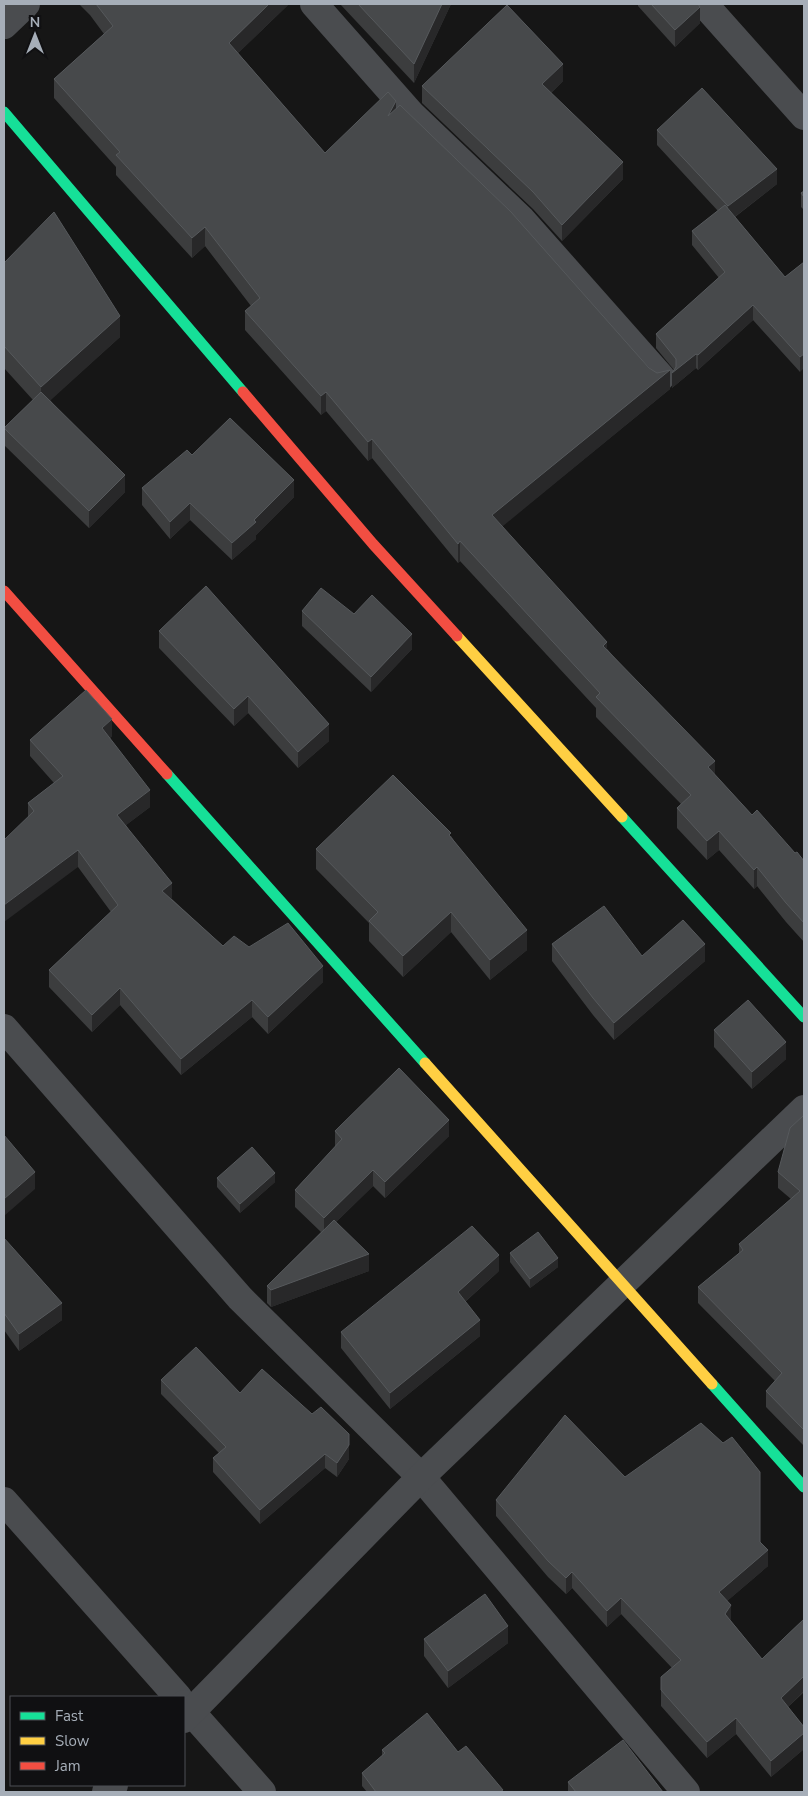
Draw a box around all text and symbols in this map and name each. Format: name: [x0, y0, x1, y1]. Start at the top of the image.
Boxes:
north arrow: [10, 10, 60, 60]
text: N: [30, 13, 40, 32]
legend: [10, 1696, 185, 1786]
text: Fast: [55, 1706, 84, 1726]
text: Slow: [55, 1731, 90, 1751]
text: Jam: [54, 1756, 81, 1776]

